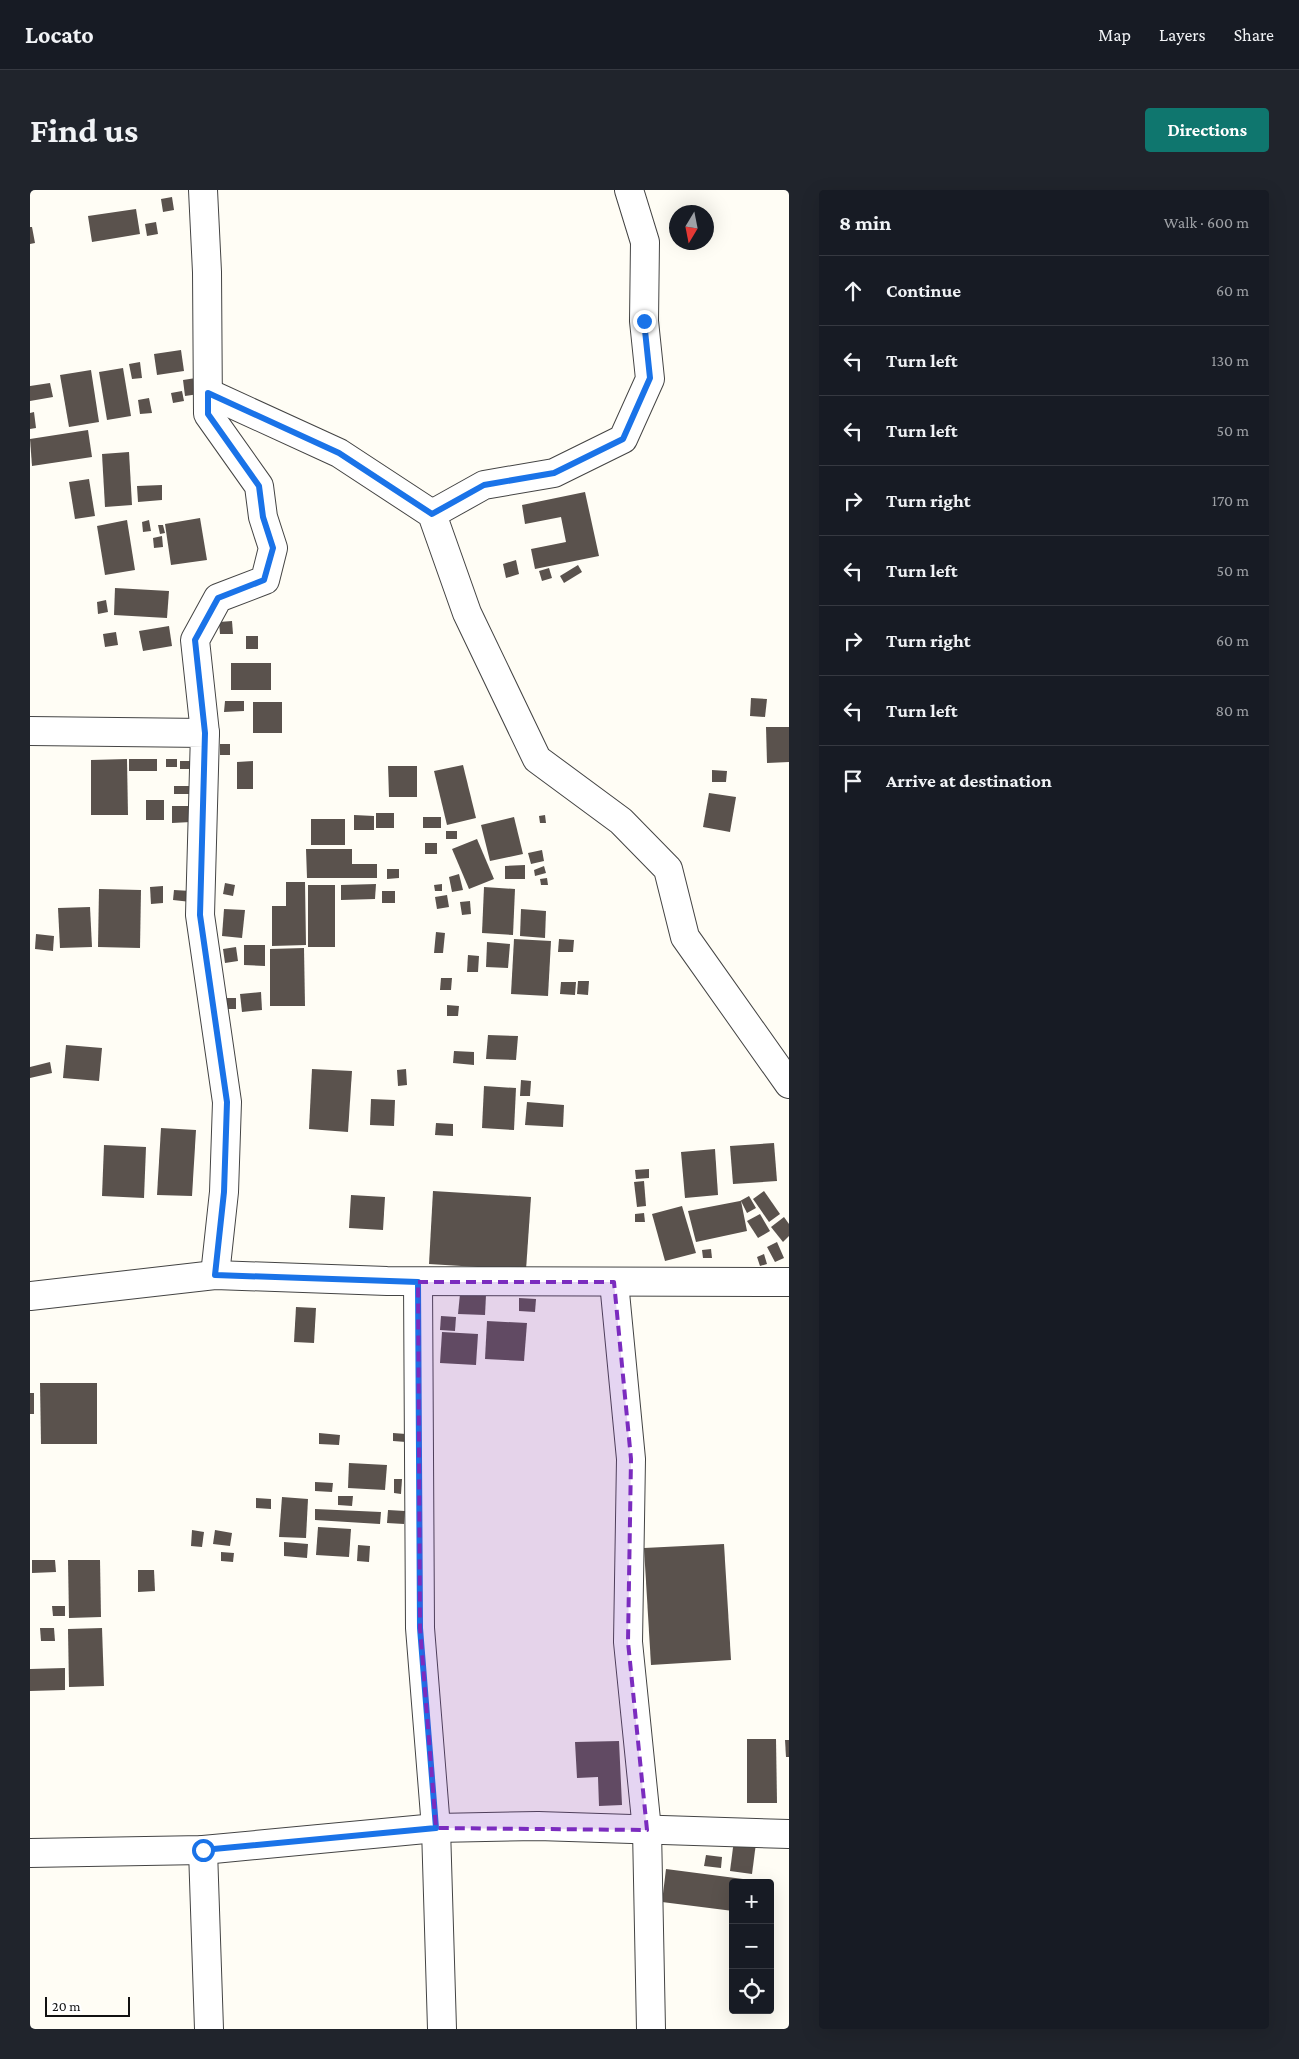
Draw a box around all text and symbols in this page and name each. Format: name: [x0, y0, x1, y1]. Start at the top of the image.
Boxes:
text: Locato: [25, 21, 94, 48]
text: Map: [1098, 25, 1131, 45]
text: Layers: [1159, 25, 1206, 45]
text: Share: [1234, 25, 1274, 45]
button: Directions: [1145, 108, 1269, 152]
text: Find us: [30, 111, 138, 150]
north arrow: [669, 205, 714, 250]
text: 8 min: [839, 211, 891, 235]
text: Walk · 600 m: [1164, 214, 1249, 231]
icon: ahead: [839, 277, 867, 305]
text: Continue: [886, 280, 961, 301]
text: 60 m: [1216, 282, 1249, 299]
route end: [633, 310, 656, 333]
icon: left: [839, 347, 867, 375]
text: Turn left: [886, 350, 958, 371]
text: 130 m: [1211, 352, 1249, 369]
icon: left: [839, 417, 867, 445]
text: Turn left: [886, 420, 958, 441]
text: 50 m: [1217, 422, 1249, 439]
icon: right: [839, 487, 867, 515]
text: Turn right: [886, 490, 971, 511]
text: 170 m: [1212, 492, 1249, 509]
icon: left: [839, 557, 867, 585]
text: Turn left: [886, 560, 958, 581]
text: 50 m: [1217, 562, 1249, 579]
icon: right: [839, 627, 867, 655]
text: Turn right: [886, 630, 971, 651]
text: 60 m: [1216, 632, 1249, 649]
icon: left: [839, 697, 867, 725]
text: Turn left: [886, 700, 958, 721]
text: 80 m: [1215, 702, 1249, 719]
icon: arrive: [839, 767, 867, 795]
text: Arrive at destination: [886, 770, 1052, 791]
route start: [192, 1839, 215, 1862]
map controls: [729, 1879, 774, 2014]
button: +: [729, 1879, 774, 1924]
button: −: [729, 1924, 774, 1969]
button: locate: [729, 1969, 774, 2014]
scale bar: [45, 1994, 130, 2017]
text: 20 m: [52, 1998, 80, 2014]

